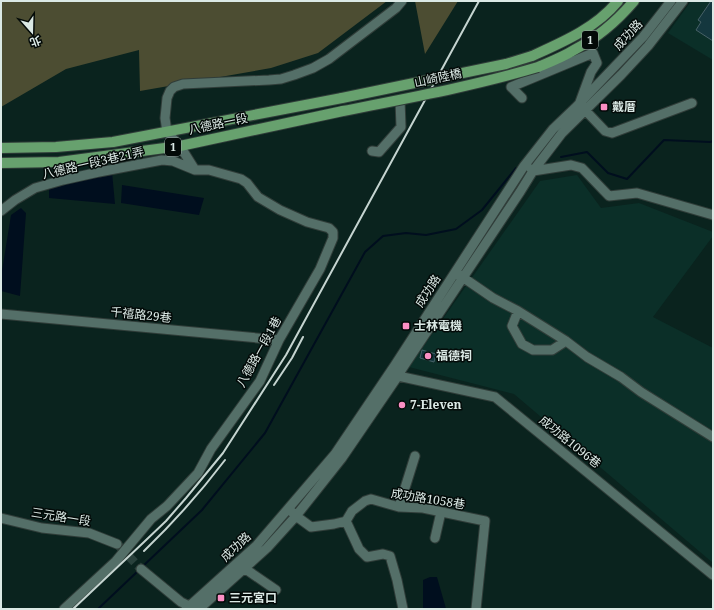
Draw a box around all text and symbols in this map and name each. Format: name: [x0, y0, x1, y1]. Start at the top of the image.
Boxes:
north arrow: [12, 12, 52, 52]
street label: 成功路: [609, 16, 646, 54]
road number: 1: [582, 31, 598, 49]
text: 北: [28, 33, 43, 51]
street label: 山崎陸橋: [413, 64, 463, 91]
place label: 戴厝: [612, 98, 636, 115]
marker: 戴厝: [599, 102, 609, 112]
street label: 八德路一段: [187, 109, 249, 138]
road number: 1: [165, 138, 181, 156]
street label: 八德路一段3巷21弄: [40, 143, 146, 183]
street label: 成功路: [411, 271, 445, 310]
street label: 千禧路29巷: [110, 303, 172, 326]
street label: 八德路一段1巷: [232, 313, 285, 390]
place label: 士林電機: [414, 317, 462, 334]
marker: 士林電機: [401, 321, 411, 331]
place label: 福德祠: [436, 347, 472, 364]
marker: 福德祠: [423, 351, 433, 361]
place label: 7-Eleven: [410, 396, 462, 413]
marker: 7-Eleven: [397, 400, 407, 410]
street label: 成功路1096巷: [536, 411, 605, 472]
street label: 成功路1058巷: [390, 484, 466, 513]
street label: 三元路一段: [30, 503, 92, 530]
street label: 成功路: [217, 528, 255, 565]
place label: 三元宮口: [229, 589, 277, 606]
marker: 三元宮口: [216, 593, 226, 603]

